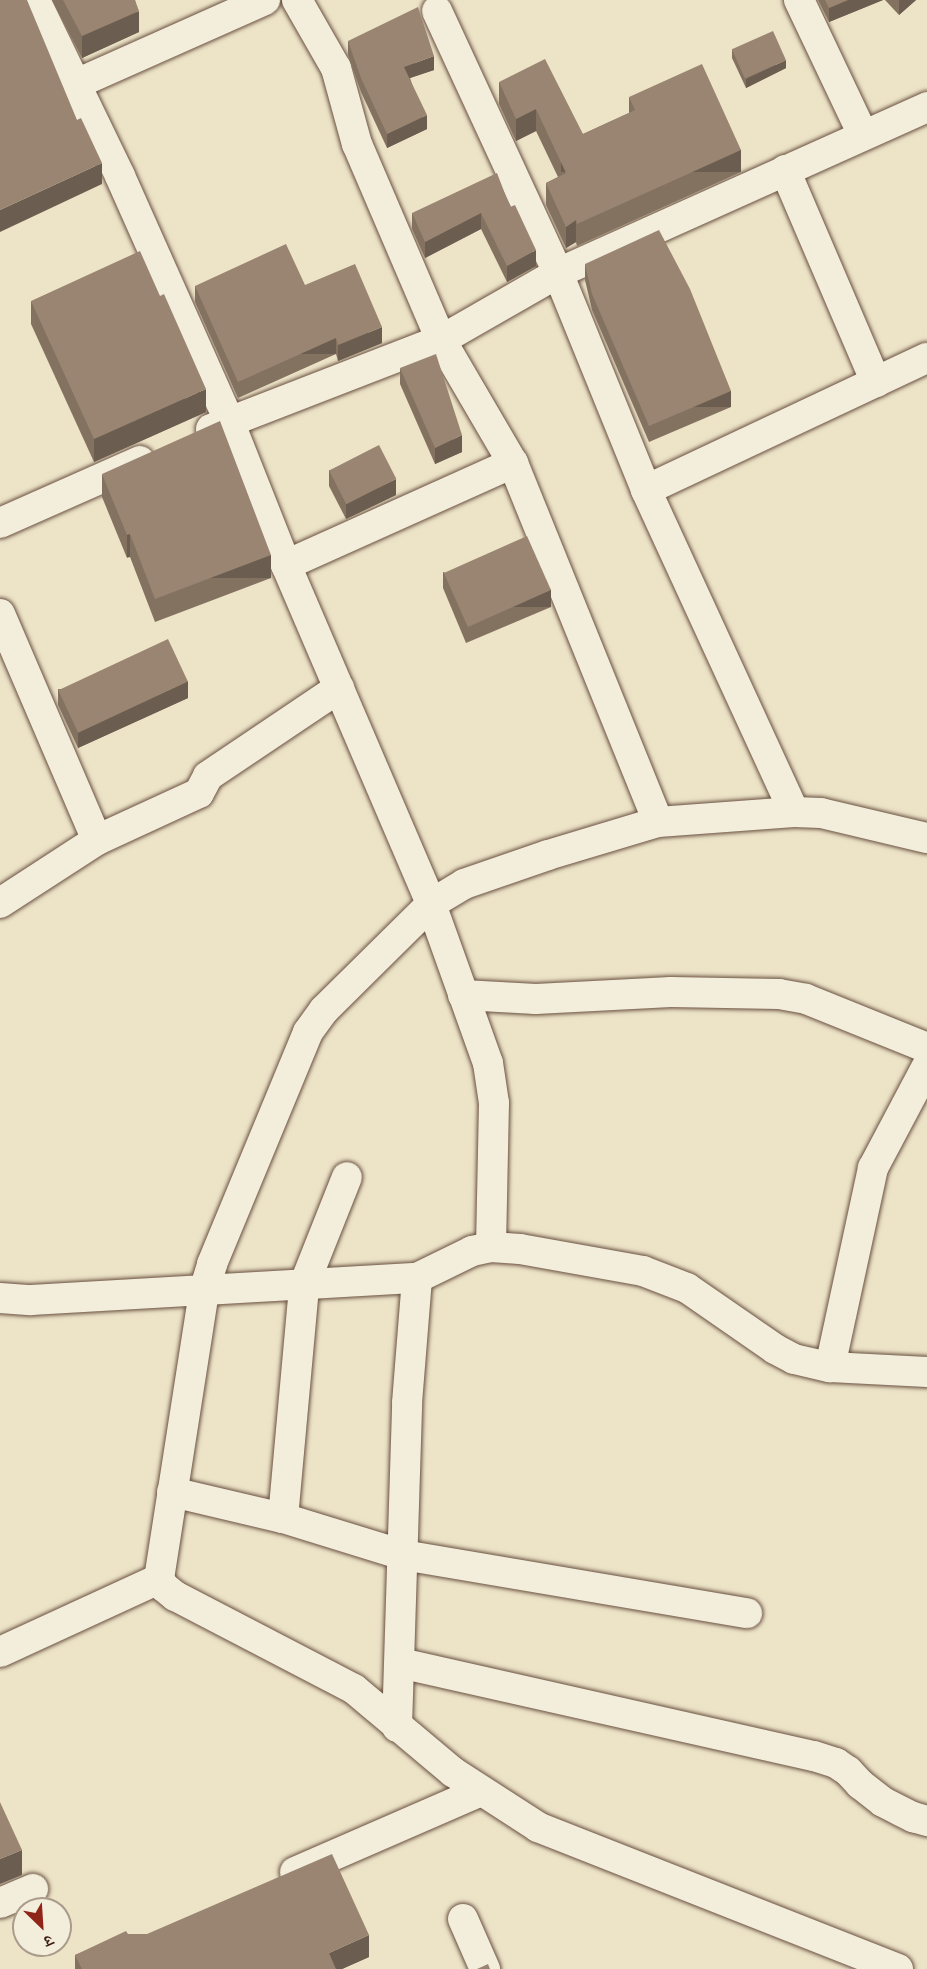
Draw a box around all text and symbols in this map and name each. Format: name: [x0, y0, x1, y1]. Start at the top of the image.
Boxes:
north arrow: [12, 1897, 72, 1957]
text: उ: [41, 1931, 57, 1952]

